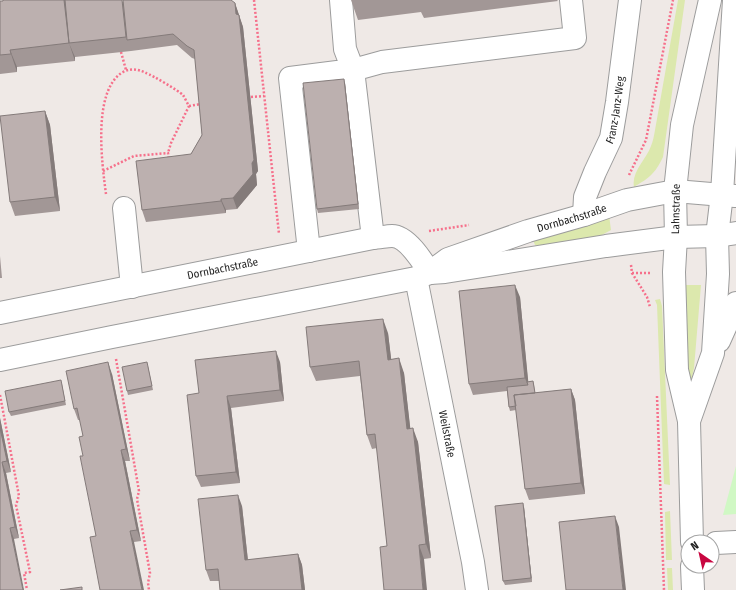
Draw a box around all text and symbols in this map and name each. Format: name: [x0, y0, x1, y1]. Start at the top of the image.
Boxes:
street label: Franz-Janz-Weg: [603, 75, 627, 146]
street label: Lahnstraße: [669, 184, 683, 234]
street label: Dornbachstraße: [535, 201, 608, 235]
street label: Dornbachstraße: [186, 255, 259, 282]
street label: Weilstraße: [436, 409, 458, 459]
north arrow: [680, 534, 720, 574]
text: N: [688, 539, 701, 553]

